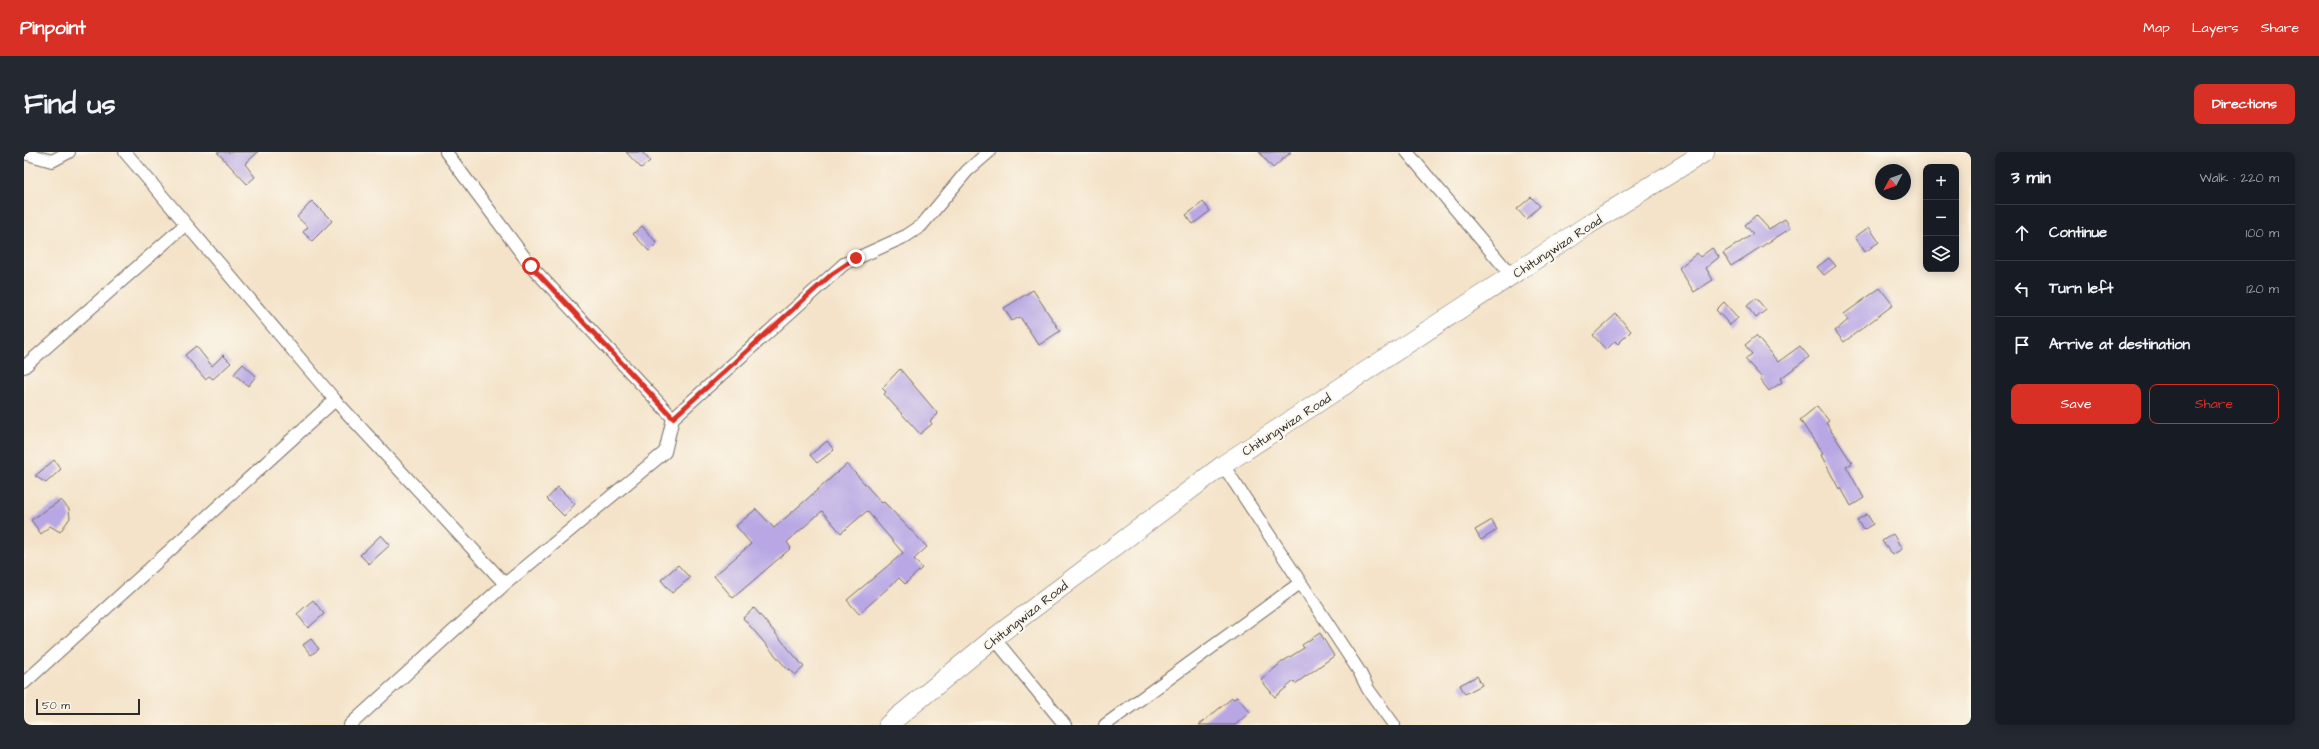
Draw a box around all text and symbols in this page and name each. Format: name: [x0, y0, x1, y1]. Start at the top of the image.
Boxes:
text: Pinpoint: [20, 15, 86, 42]
text: Map: [2143, 18, 2170, 38]
text: Layers: [2192, 18, 2239, 38]
text: Share: [2261, 18, 2299, 38]
button: Directions: [2194, 84, 2295, 124]
text: Find us: [24, 85, 115, 124]
north arrow: [1875, 164, 1911, 200]
map controls: [1923, 164, 1959, 272]
button: +: [1923, 164, 1959, 200]
text: 3 min: [2011, 166, 2051, 190]
text: Walk · 220 m: [2199, 169, 2279, 187]
button: −: [1923, 200, 1959, 236]
street label: Chitungwiza Road: [1509, 211, 1607, 283]
icon: ahead: [2011, 222, 2033, 244]
text: Continue: [2049, 222, 2107, 243]
text: 100 m: [2246, 224, 2279, 242]
button: layers: [1923, 236, 1959, 272]
route end: [847, 249, 865, 267]
route start: [522, 257, 540, 275]
icon: left: [2011, 278, 2033, 300]
text: Turn left: [2049, 278, 2113, 299]
text: 120 m: [2246, 280, 2279, 298]
icon: arrive: [2011, 334, 2033, 356]
text: Arrive at destination: [2049, 334, 2190, 355]
button: Save: [2011, 384, 2141, 424]
button: Share: [2149, 384, 2279, 424]
street label: Chitungwiza Road: [1238, 389, 1336, 461]
street label: Chitungwiza Road: [979, 577, 1073, 655]
scale bar: [36, 697, 140, 716]
text: 50 m: [42, 698, 70, 713]

